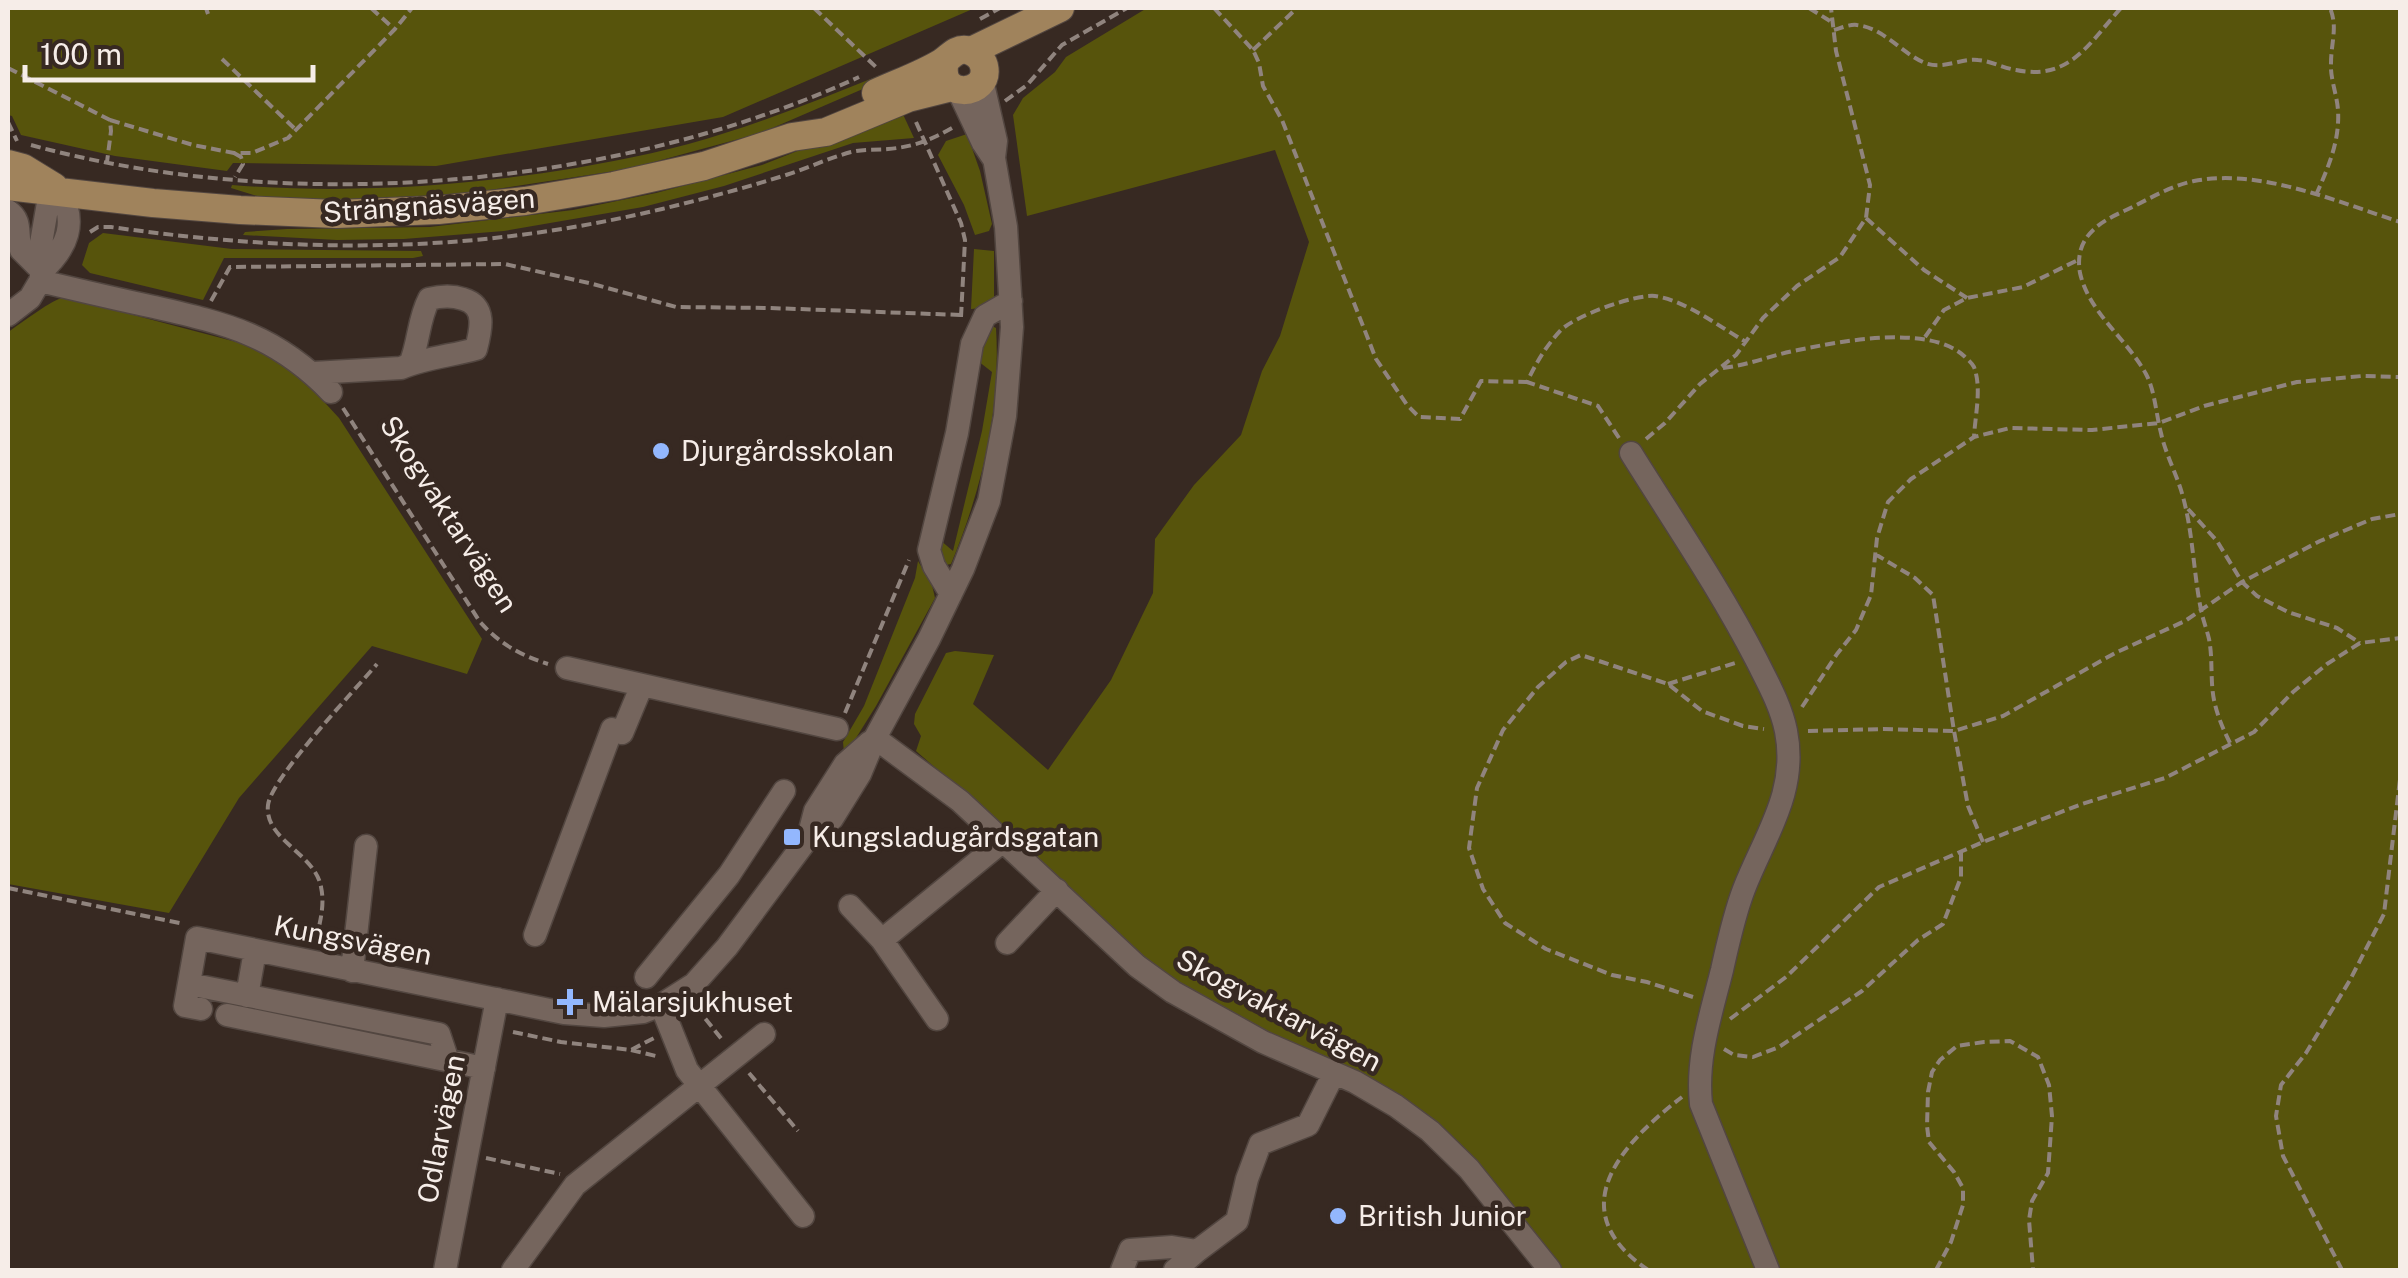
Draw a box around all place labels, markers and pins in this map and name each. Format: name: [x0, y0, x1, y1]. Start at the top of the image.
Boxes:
place label: Djurgårdsskolan: [681, 434, 894, 467]
marker: Djurgårdsskolan: [650, 440, 672, 462]
place label: Kungsladugårdsgatan: [812, 820, 1099, 853]
marker: Kungsladugårdsgatan: [781, 826, 803, 848]
place label: Mälarsjukhuset: [592, 985, 793, 1018]
marker: Mälarsjukhuset: [557, 989, 583, 1015]
place label: British Junior: [1358, 1199, 1527, 1232]
marker: British Junior: [1327, 1205, 1349, 1227]

